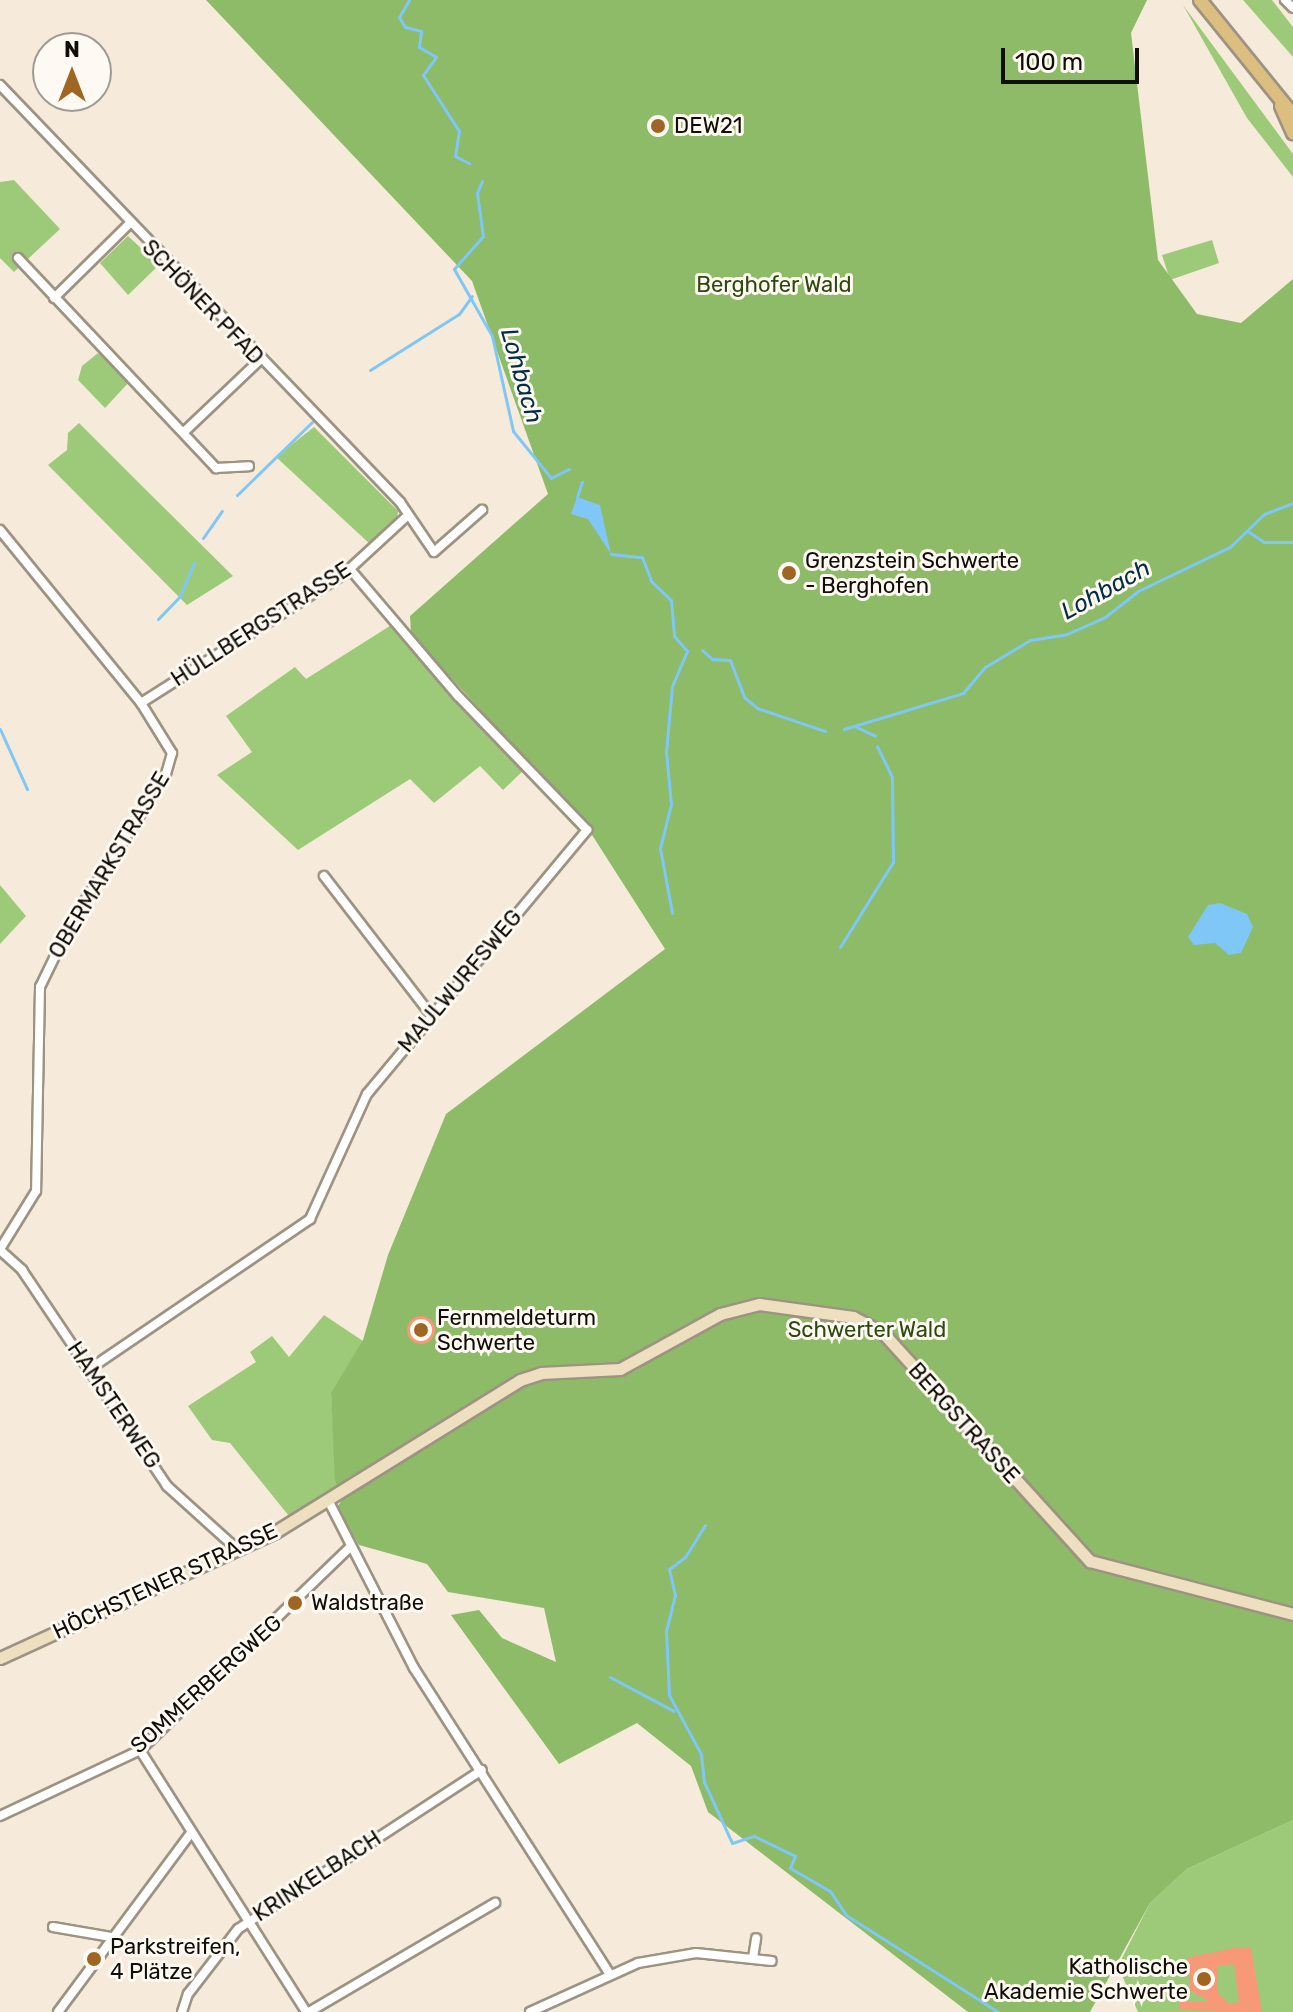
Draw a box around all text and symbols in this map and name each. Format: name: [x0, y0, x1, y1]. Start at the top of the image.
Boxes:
north arrow: [32, 32, 112, 112]
scale bar: [1005, 32, 1143, 82]
text: N: [64, 36, 80, 63]
text: 100 m: [1015, 48, 1083, 76]
place label: DEW21: [674, 113, 742, 139]
marker: DEW21: [649, 117, 667, 135]
street label: SCHÖNER PFAD: [137, 234, 269, 370]
park label: Berghofer Wald: [696, 272, 852, 298]
water label: Lohbach: [494, 325, 548, 427]
place label: Grenzstein Schwerte - Berghofen: [805, 547, 1019, 598]
water label: Lohbach: [1056, 554, 1156, 626]
street label: HÜLLBERGSTRASSE: [166, 556, 356, 692]
marker: Grenzstein Schwerte - Berghofen: [780, 564, 798, 582]
street label: OBERMARKSTRASSE: [43, 767, 175, 963]
street label: MAULWURFSWEG: [393, 904, 527, 1058]
place label: Fernmeldeturm Schwerte: [437, 1304, 596, 1356]
park label: Schwerter Wald: [787, 1317, 947, 1343]
marker: Fernmeldeturm Schwerte: [412, 1321, 430, 1339]
street label: HAMSTERWEG: [62, 1336, 166, 1474]
street label: BERGSTRASSE: [903, 1357, 1025, 1489]
street label: HÖCHSTENER STRASSE: [48, 1517, 282, 1645]
place label: Waldstraße: [311, 1590, 424, 1616]
marker: Waldstraße: [286, 1594, 304, 1612]
street label: SOMMERBERGWEG: [125, 1609, 287, 1759]
street label: KRINKELBACH: [248, 1825, 386, 1927]
place label: Parkstreifen, 4 Plätze: [110, 1933, 241, 1984]
marker: Parkstreifen, 4 Plätze: [85, 1950, 103, 1968]
place label: Katholische Akademie Schwerte: [984, 1953, 1188, 2004]
marker: Katholische Akademie Schwerte: [1195, 1970, 1213, 1988]

